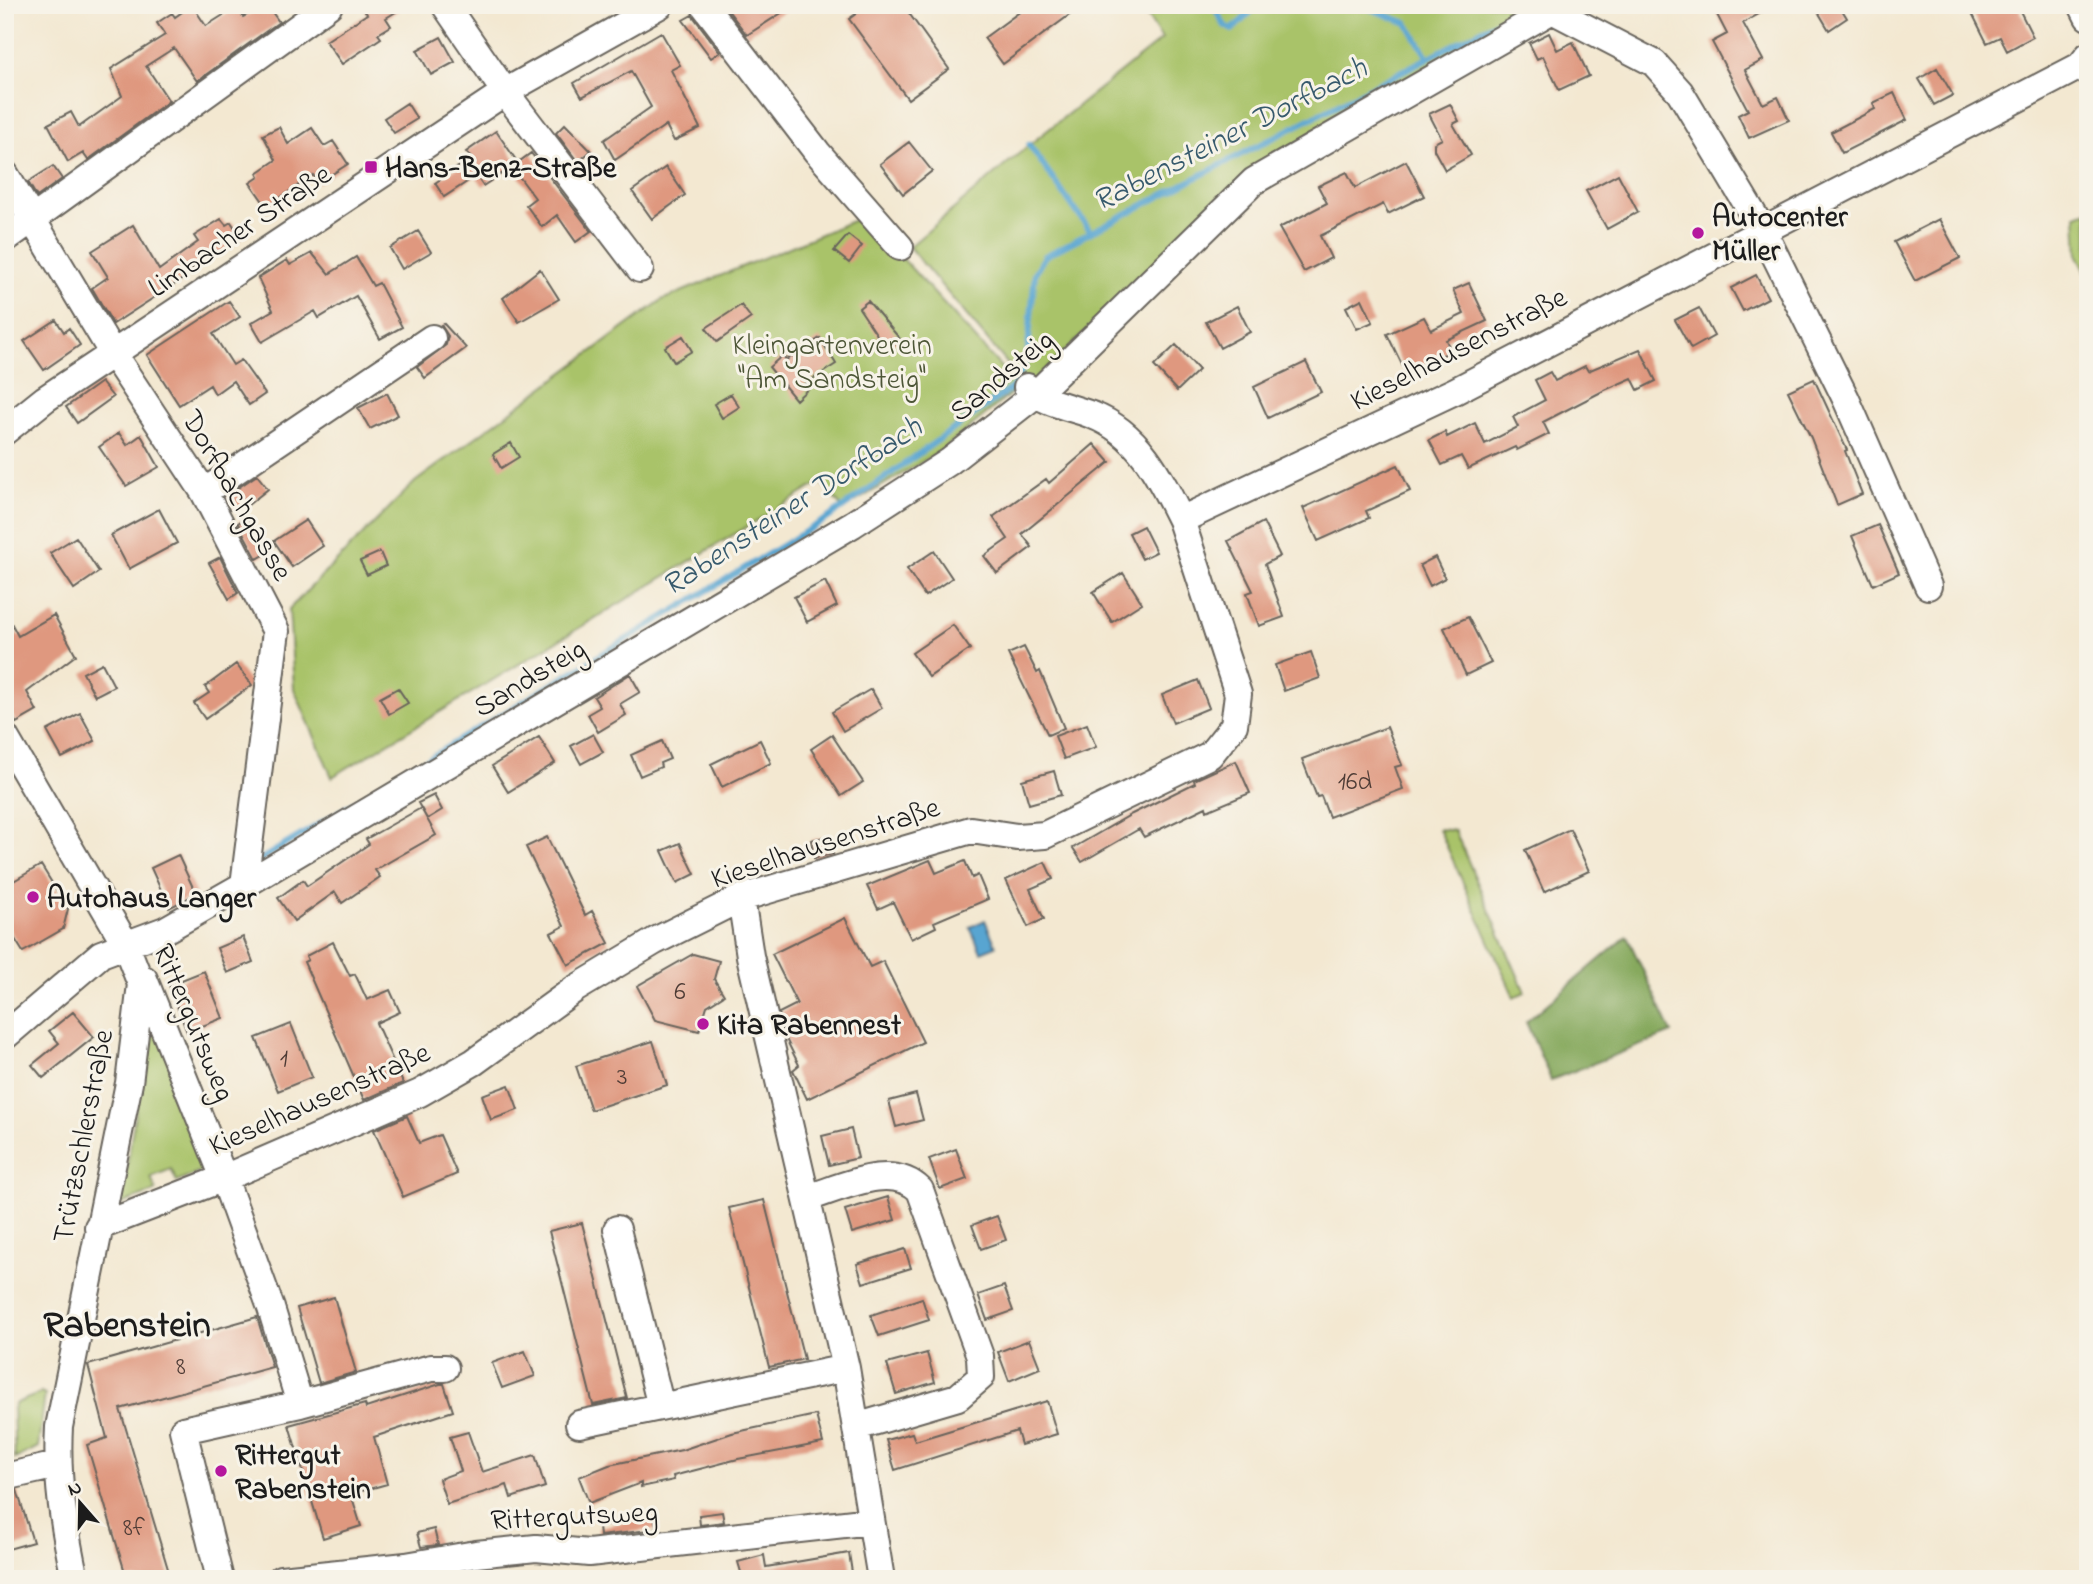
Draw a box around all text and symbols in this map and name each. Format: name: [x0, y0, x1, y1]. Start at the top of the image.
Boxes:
water label: Rabensteiner Dorfbach: [1085, 46, 1377, 226]
place label: Hans-Benz-Straße: [385, 148, 618, 192]
street label: Limbacher Straße: [140, 154, 342, 310]
marker: Hans-Benz-Straße: [363, 159, 379, 175]
place label: Autocenter Müller: [1712, 197, 1848, 275]
marker: Autocenter Müller: [1690, 225, 1706, 241]
street label: Kieselhausenstraße: [1343, 277, 1576, 424]
street label: Sandsteig: [941, 320, 1065, 434]
park label: Kleingartenverein "Am Sandsteig": [732, 325, 932, 403]
street label: Dorfbachgasse: [168, 402, 303, 591]
water label: Rabensteiner Dorfbach: [653, 405, 933, 610]
street label: Sandsteig: [466, 629, 595, 731]
house number: 16d: [1338, 764, 1373, 802]
street label: Kieselhausenstraße: [706, 787, 946, 903]
place label: Autohaus Langer: [47, 878, 257, 923]
marker: Autohaus Langer: [25, 889, 41, 905]
street label: Rittergutsweg: [139, 938, 245, 1109]
house number: 6: [674, 974, 686, 1012]
place label: Kita Rabennest: [717, 1005, 902, 1049]
marker: Kita Rabennest: [695, 1016, 711, 1032]
street label: Trützschlerstraße: [43, 1025, 127, 1247]
street label: Kieselhausenstraße: [202, 1032, 438, 1169]
house number: 1: [280, 1041, 288, 1079]
house number: 3: [617, 1059, 627, 1097]
district label: Rabenstein: [43, 1300, 211, 1354]
house number: 8: [176, 1349, 186, 1387]
place label: Rittergut Rabenstein: [235, 1435, 371, 1513]
marker: Rittergut Rabenstein: [213, 1463, 229, 1479]
north arrow: [46, 1468, 116, 1538]
text: N: [64, 1474, 86, 1504]
street label: Rittergutsweg: [489, 1492, 659, 1544]
house number: 8f: [123, 1510, 146, 1548]

